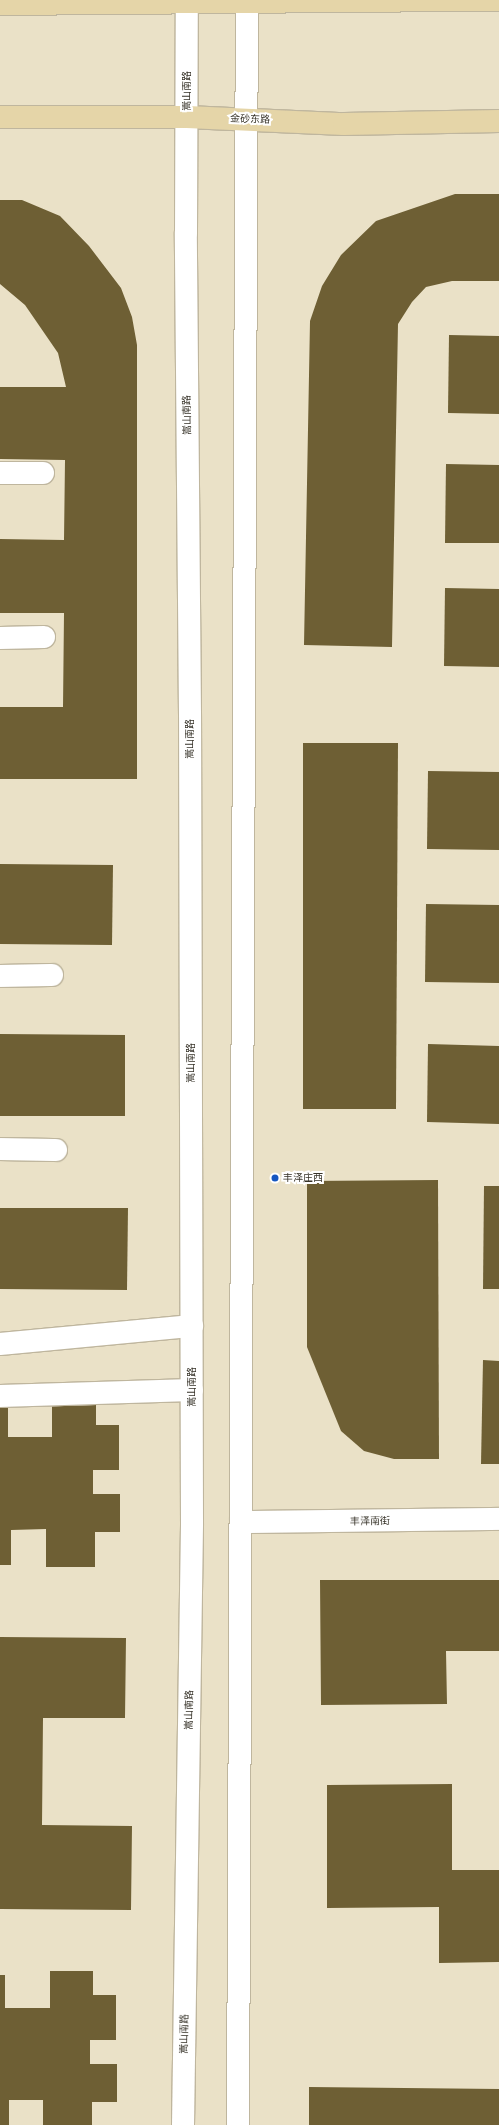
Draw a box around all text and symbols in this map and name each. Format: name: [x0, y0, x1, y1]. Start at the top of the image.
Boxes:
street label: 嵩山南路: [181, 71, 193, 111]
street label: 金砂东路: [230, 112, 270, 126]
street label: 嵩山南路: [181, 395, 193, 435]
street label: 嵩山南路: [184, 719, 196, 759]
street label: 嵩山南路: [185, 1043, 197, 1083]
place label: 丰泽庄西: [283, 1172, 323, 1184]
marker: 丰泽庄西: [270, 1173, 280, 1183]
street label: 嵩山南路: [186, 1367, 198, 1407]
street label: 丰泽南街: [350, 1515, 390, 1527]
street label: 嵩山南路: [183, 1690, 195, 1730]
street label: 嵩山南路: [178, 2014, 190, 2054]

